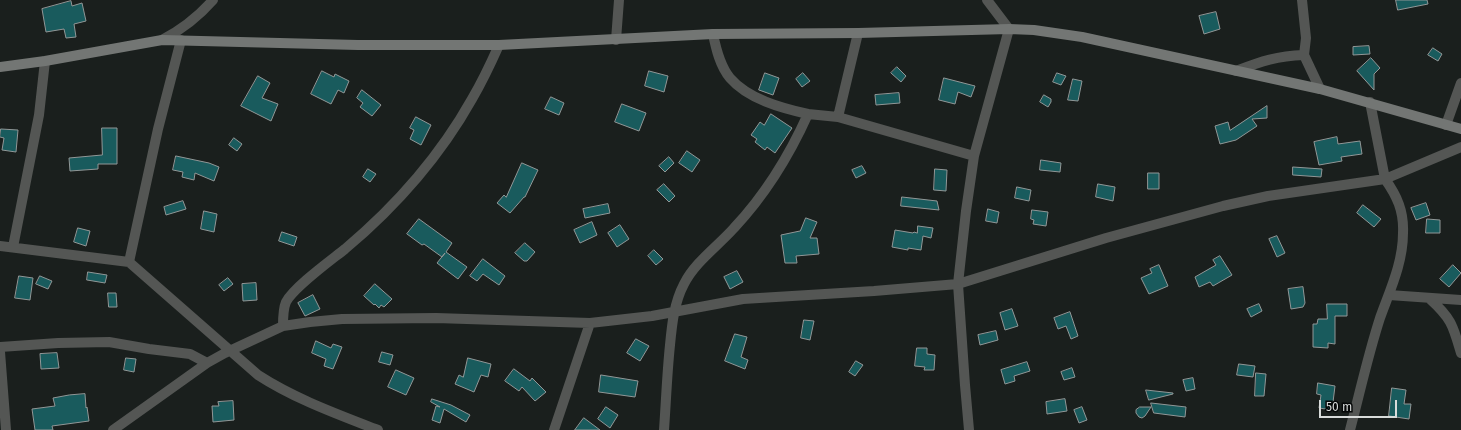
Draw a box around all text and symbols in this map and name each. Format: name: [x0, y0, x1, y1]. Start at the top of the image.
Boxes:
scale bar: [1321, 392, 1399, 418]
text: 50 m: [1326, 400, 1352, 414]

